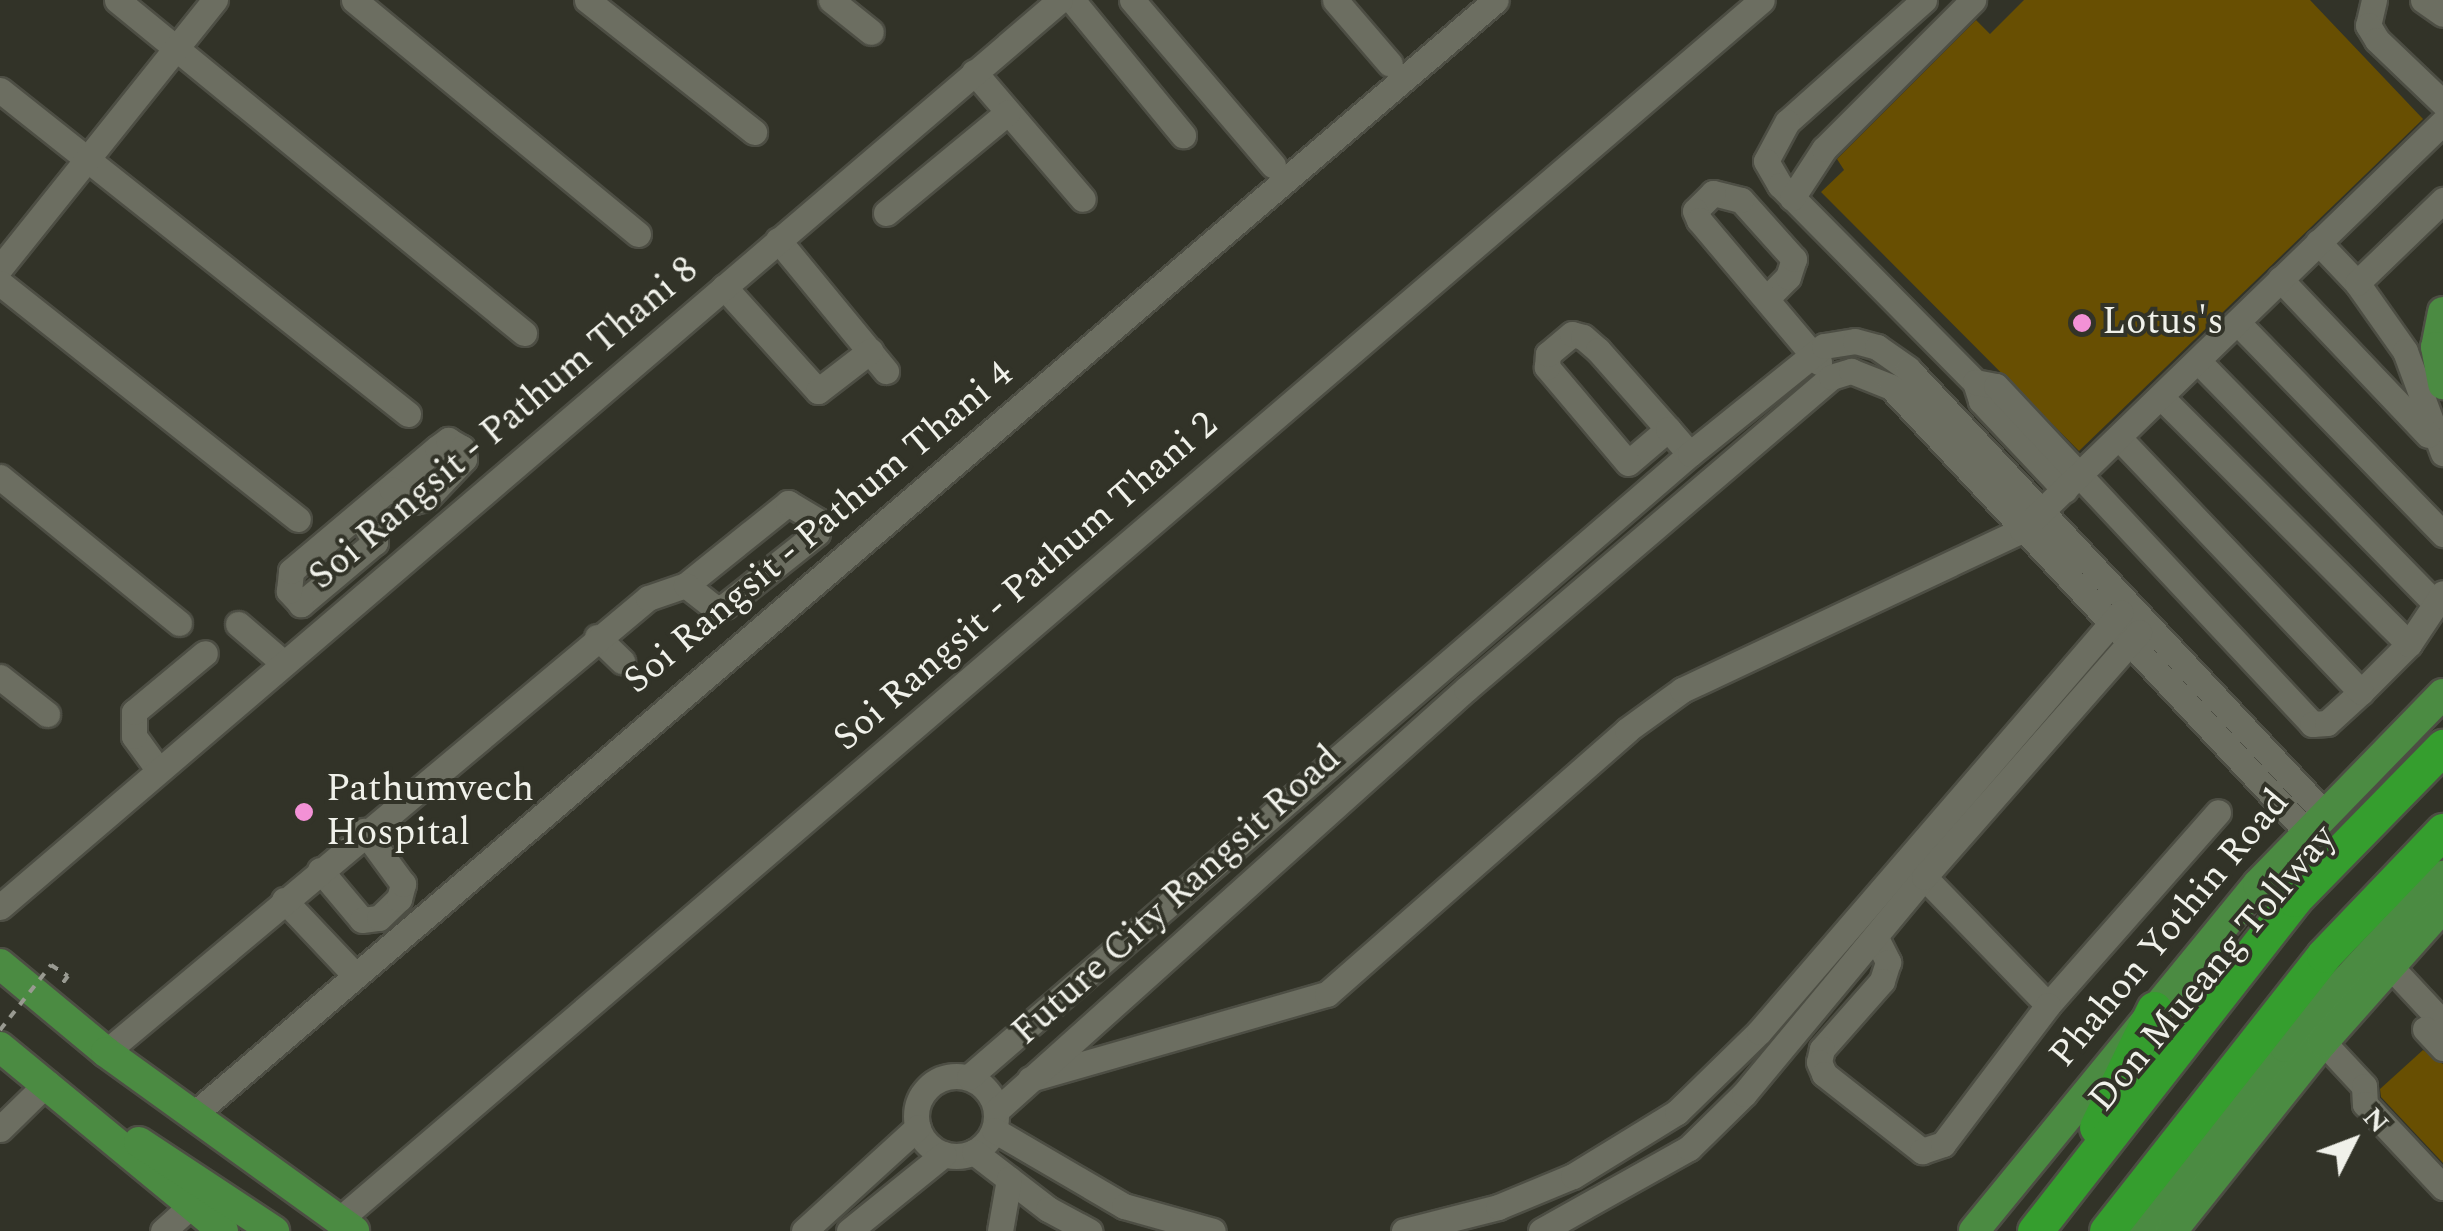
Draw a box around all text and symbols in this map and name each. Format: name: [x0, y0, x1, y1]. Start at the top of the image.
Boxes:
street label: Soi Rangsit - Pathum Thani 8: [300, 248, 708, 600]
place label: Lotus's: [2102, 300, 2224, 346]
marker: Lotus's: [2071, 312, 2093, 334]
street label: Soi Rangsit - Pathum Thani 4: [615, 352, 1023, 704]
street label: Soi Rangsit - Pathum Thani 2: [825, 403, 1227, 761]
street label: Future City Rangsit Road: [1003, 737, 1351, 1055]
place label: Pathumvech Hospital: [326, 767, 534, 856]
street label: Phahon Yothin Road: [2041, 781, 2299, 1077]
marker: Pathumvech Hospital: [291, 799, 317, 825]
street label: Don Mueang Tollway: [2080, 816, 2346, 1122]
north arrow: [2303, 1091, 2403, 1191]
text: N: [2352, 1098, 2399, 1143]

